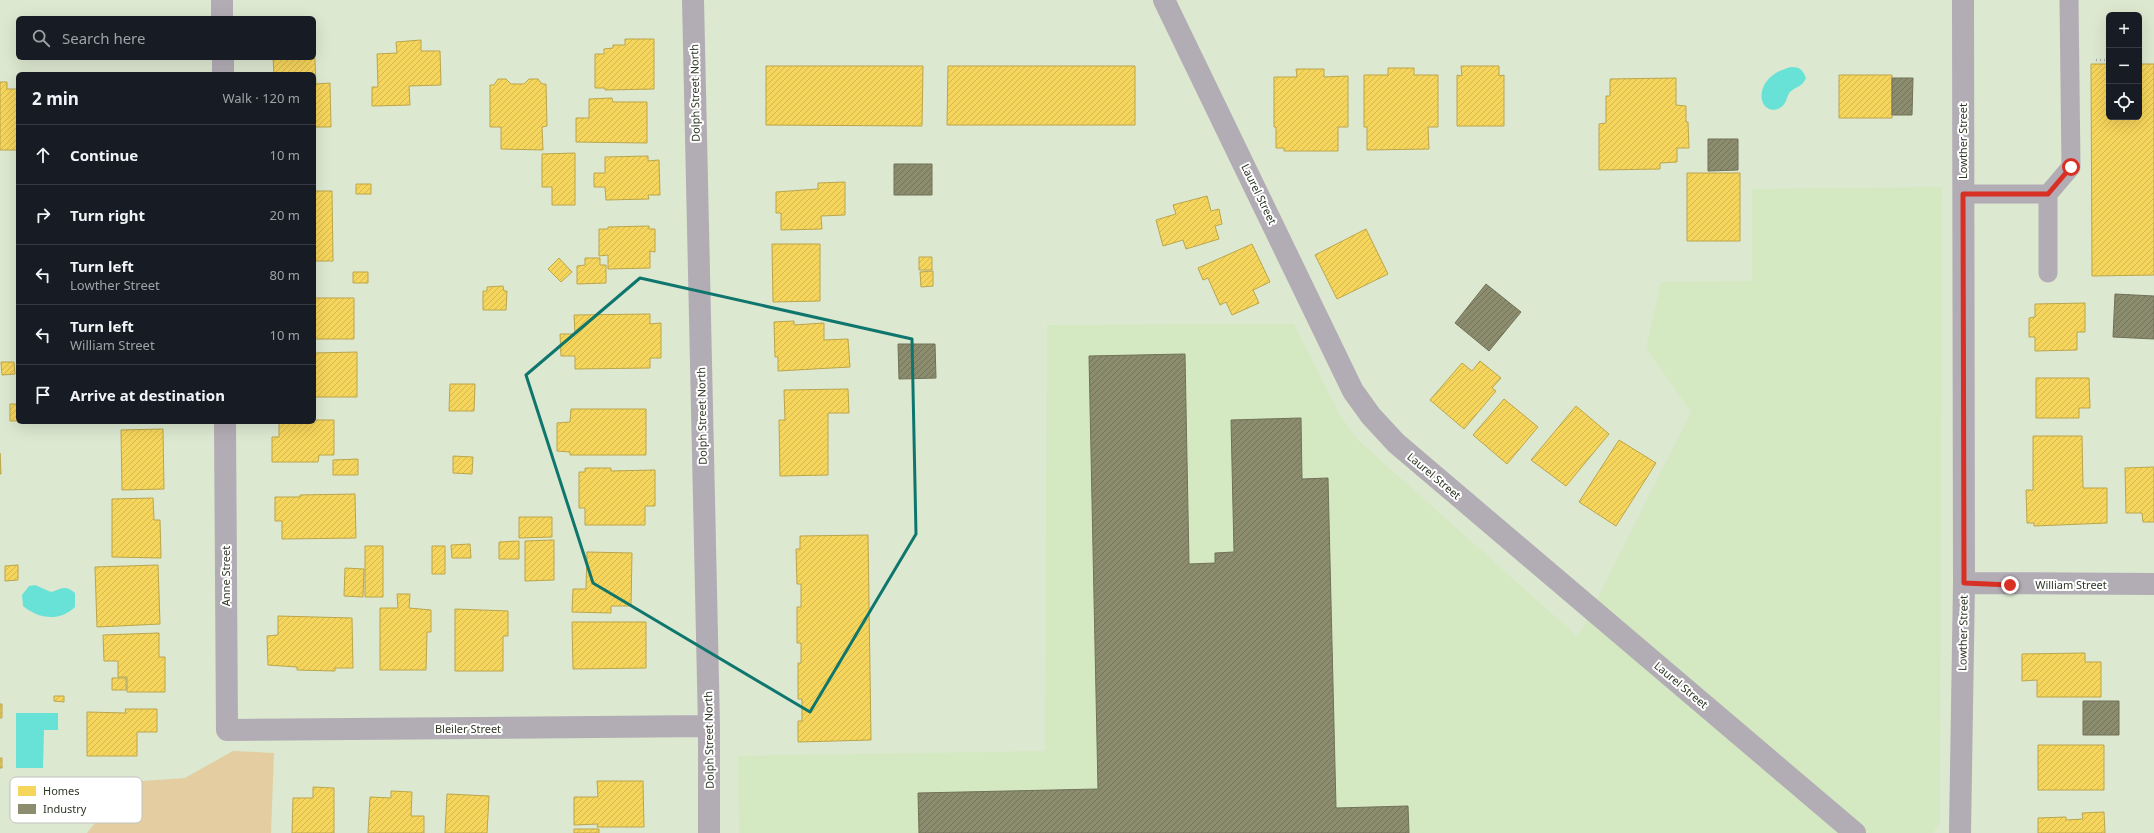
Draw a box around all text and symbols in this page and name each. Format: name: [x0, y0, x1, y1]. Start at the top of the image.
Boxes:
map controls: [2106, 12, 2142, 120]
button: +: [2106, 12, 2142, 48]
search box: [16, 16, 316, 60]
icon: search: [30, 27, 52, 49]
text: Search here: [62, 28, 145, 48]
street label: Dolph Street North: [686, 44, 703, 142]
button: −: [2106, 48, 2142, 84]
button: locate: [2106, 84, 2142, 120]
text: 2 min: [32, 87, 79, 110]
text: Walk · 120 m: [222, 89, 300, 107]
street label: Lowther Street: [1955, 103, 1970, 179]
icon: ahead: [32, 144, 54, 166]
text: Continue: [70, 145, 138, 165]
text: 10 m: [270, 146, 300, 164]
route start: [2062, 158, 2080, 176]
street label: Laurel Street: [1238, 161, 1281, 227]
icon: right: [32, 204, 54, 226]
text: Turn right: [70, 205, 145, 225]
text: 20 m: [270, 206, 300, 224]
text: Turn left: [70, 256, 134, 276]
icon: left: [32, 264, 54, 286]
text: 80 m: [270, 266, 300, 284]
text: Lowther Street: [70, 276, 160, 294]
text: Turn left: [70, 316, 134, 336]
icon: left: [32, 324, 54, 346]
text: 10 m: [270, 326, 300, 344]
text: William Street: [70, 336, 155, 354]
street label: Dolph Street North: [693, 367, 710, 465]
icon: arrive: [32, 384, 54, 406]
text: Arrive at destination: [70, 385, 225, 405]
street label: Laurel Street: [1404, 449, 1464, 502]
street label: Anne Street: [218, 546, 233, 606]
route end: [2001, 576, 2019, 594]
street label: William Street: [2035, 577, 2107, 592]
street label: Lowther Street: [1954, 595, 1971, 671]
street label: Laurel Street: [1651, 658, 1711, 711]
street label: Dolph Street North: [700, 691, 717, 789]
street label: Bleiler Street: [435, 721, 501, 736]
legend: [10, 777, 142, 823]
text: Homes: [43, 783, 80, 798]
text: Industry: [43, 801, 87, 816]

